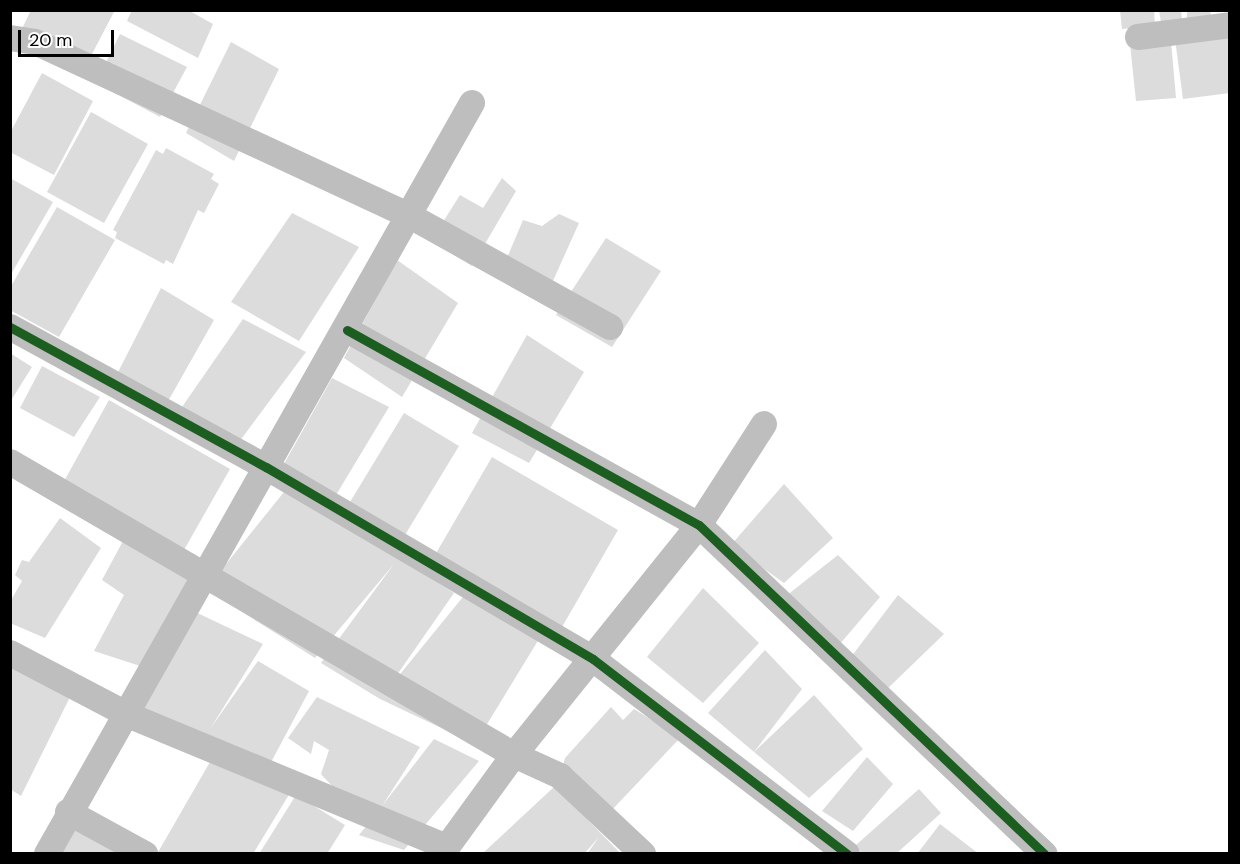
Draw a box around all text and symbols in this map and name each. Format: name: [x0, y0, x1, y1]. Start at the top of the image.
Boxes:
scale bar: [21, 18, 117, 56]
text: 20 m: [29, 28, 72, 52]

